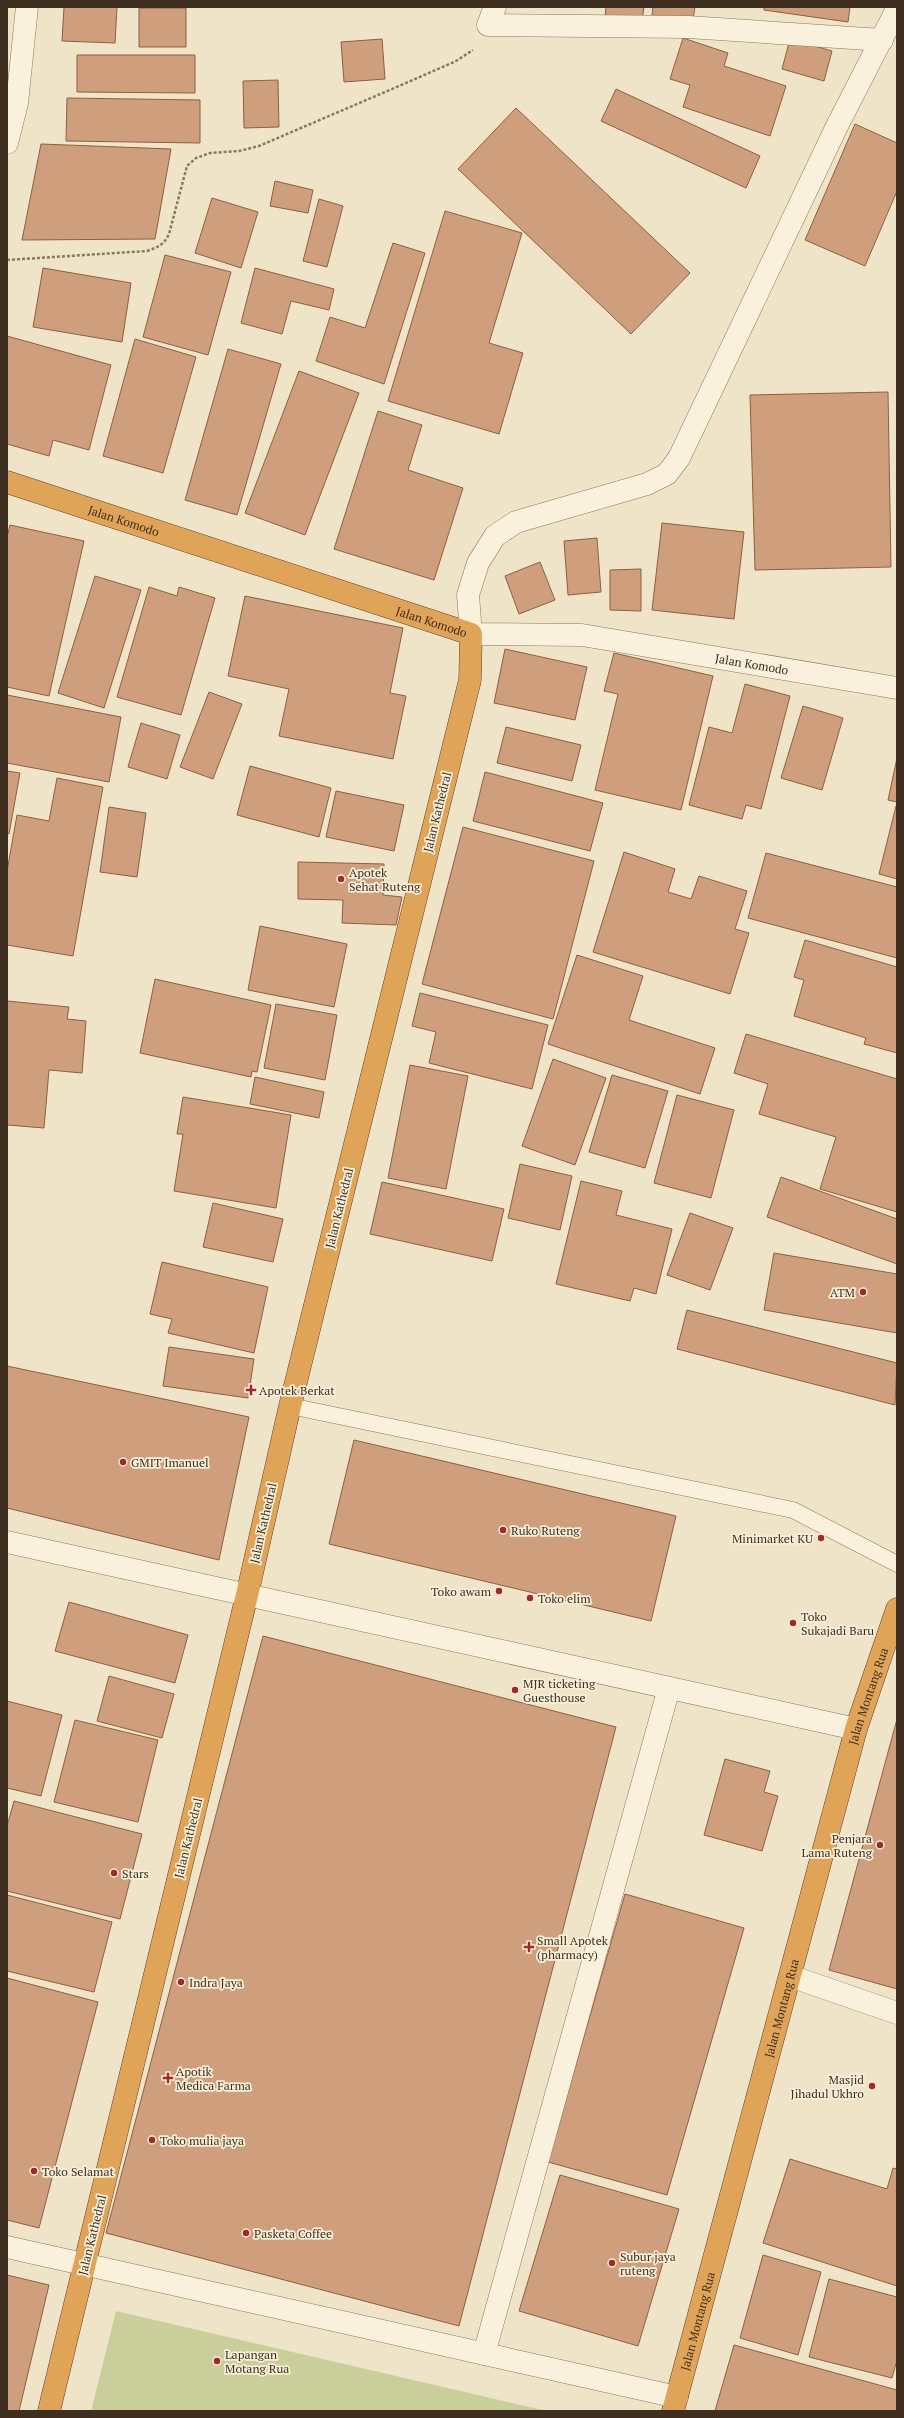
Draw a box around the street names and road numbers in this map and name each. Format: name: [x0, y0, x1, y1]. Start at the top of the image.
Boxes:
street label: Jalan Komodo: [86, 502, 162, 539]
street label: Jalan Komodo: [394, 603, 470, 640]
street label: Jalan Komodo: [714, 650, 790, 677]
street label: Jalan Kathedral: [420, 770, 454, 854]
street label: Jalan Kathedral: [322, 1166, 356, 1250]
street label: Jalan Kathedral: [246, 1481, 280, 1565]
street label: Jalan Montang Rua: [845, 1646, 891, 1746]
street label: Jalan Kathedral: [171, 1796, 205, 1880]
street label: Jalan Montang Rua: [761, 1957, 801, 2059]
street label: Jalan Kathedral: [75, 2193, 109, 2277]
street label: Jalan Montang Rua: [677, 2270, 718, 2372]

